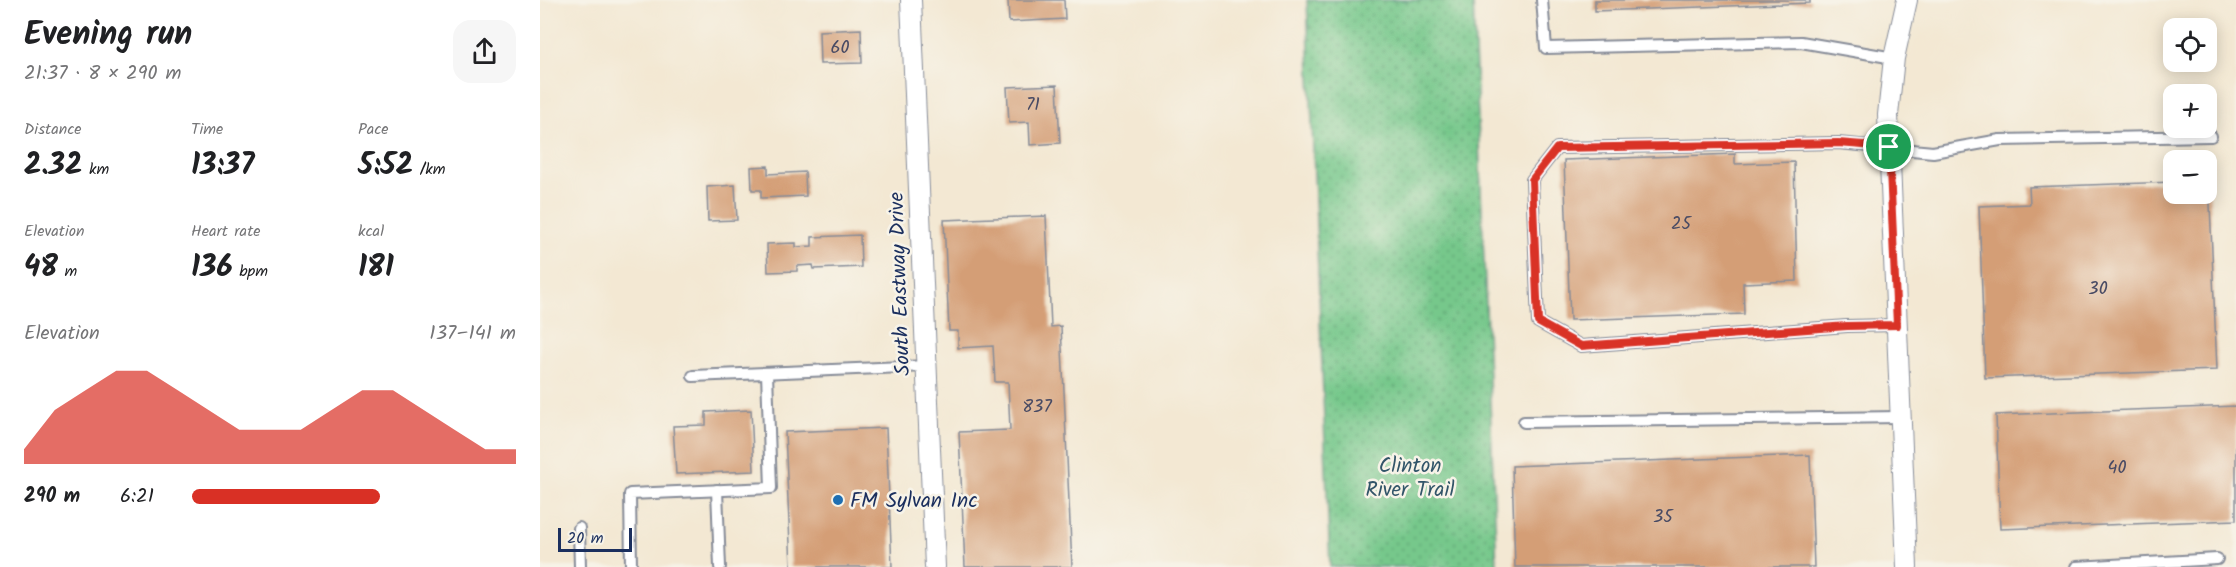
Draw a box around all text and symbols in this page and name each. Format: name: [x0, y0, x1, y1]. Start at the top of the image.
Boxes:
text: Evening run: [24, 9, 192, 62]
map controls: [2163, 18, 2217, 204]
button: locate: [2163, 18, 2217, 72]
button: share: [453, 20, 516, 83]
house number: 60: [830, 34, 850, 63]
text: 21:37 · 8 × 290 m: [24, 58, 181, 90]
button: +: [2163, 84, 2217, 138]
house number: 71: [1026, 91, 1040, 120]
text: Distance: [24, 117, 82, 142]
text: Time: [191, 117, 223, 142]
text: Pace: [358, 117, 389, 142]
pin: [1863, 121, 1914, 172]
icon: arrive: [1872, 130, 1905, 163]
text: 2.32: [24, 142, 83, 190]
text: 13:37: [191, 142, 254, 190]
text: 5:52: [358, 142, 413, 190]
button: −: [2163, 150, 2217, 204]
text: km: [83, 157, 109, 182]
text: /km: [413, 157, 446, 182]
street label: South Eastway Drive: [881, 191, 920, 376]
house number: 25: [1671, 210, 1692, 239]
text: Elevation: [24, 219, 85, 244]
text: Heart rate: [191, 219, 261, 244]
text: kcal: [358, 219, 384, 244]
text: 48: [24, 244, 58, 292]
text: 136: [191, 244, 233, 292]
text: 181: [358, 244, 394, 292]
text: m: [58, 259, 77, 284]
text: bpm: [233, 259, 268, 284]
house number: 30: [2088, 275, 2108, 304]
text: Elevation: [24, 318, 100, 350]
text: 137–141 m: [429, 318, 516, 350]
house number: 837: [1022, 393, 1052, 422]
park label: Clinton River Trail: [1365, 450, 1455, 507]
house number: 40: [2108, 454, 2126, 483]
text: 290 m: [24, 481, 80, 513]
text: 6:21: [120, 481, 154, 513]
place label: FM Sylvan Inc: [850, 485, 978, 518]
marker: FM Sylvan Inc: [831, 493, 845, 507]
house number: 35: [1653, 503, 1674, 532]
scale bar: [558, 525, 632, 552]
text: 20 m: [567, 526, 603, 551]

